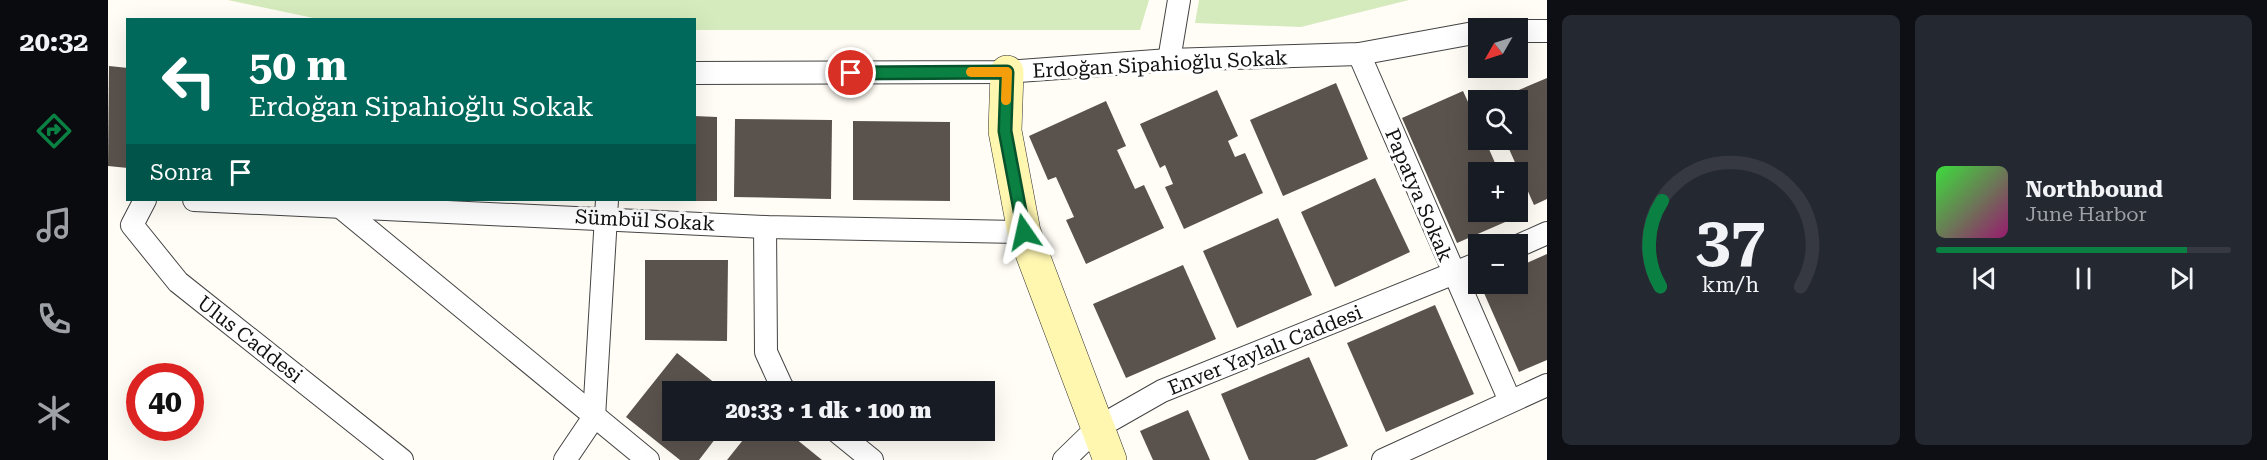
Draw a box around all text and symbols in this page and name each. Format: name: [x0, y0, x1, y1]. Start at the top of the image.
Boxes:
north arrow: [1468, 18, 1528, 78]
map controls: [1468, 18, 1528, 294]
text: 20:32: [20, 26, 88, 58]
text: 50 m: [249, 41, 347, 90]
icon: left: [150, 42, 228, 120]
street label: Erdoğan Sipahioğlu Sokak: [1032, 45, 1288, 83]
pin: [825, 47, 876, 98]
icon: arrive: [834, 56, 867, 89]
button: search: [1468, 90, 1528, 150]
text: Erdoğan Sipahioğlu Sokak: [249, 91, 594, 123]
icon: directions: [33, 110, 75, 152]
street label: Papatya Sokak: [1380, 125, 1458, 265]
icon: arrive: [224, 156, 257, 189]
text: Sonra: [150, 160, 212, 185]
button: +: [1468, 162, 1528, 222]
text: Northbound: [2026, 177, 2163, 202]
position arrow: [992, 200, 1056, 264]
text: June Harbor: [2026, 202, 2147, 226]
text: 37: [1696, 203, 1766, 276]
icon: music: [33, 204, 75, 246]
street label: Sümbül Sokak: [574, 204, 716, 236]
button: −: [1468, 234, 1528, 294]
icon: previous: [1968, 262, 2001, 295]
icon: pause: [2067, 262, 2100, 295]
icon: next: [2165, 262, 2198, 295]
text: km/h: [1702, 272, 1760, 297]
street label: Ulus Caddesi: [193, 290, 307, 388]
icon: phone: [33, 298, 75, 340]
street label: Enver Yaylalı Caddesi: [1164, 300, 1366, 400]
speed limit sign: 40: [126, 363, 204, 441]
icon: climate: [33, 392, 75, 434]
text: 20:33 · 1 dk · 100 m: [726, 398, 931, 423]

